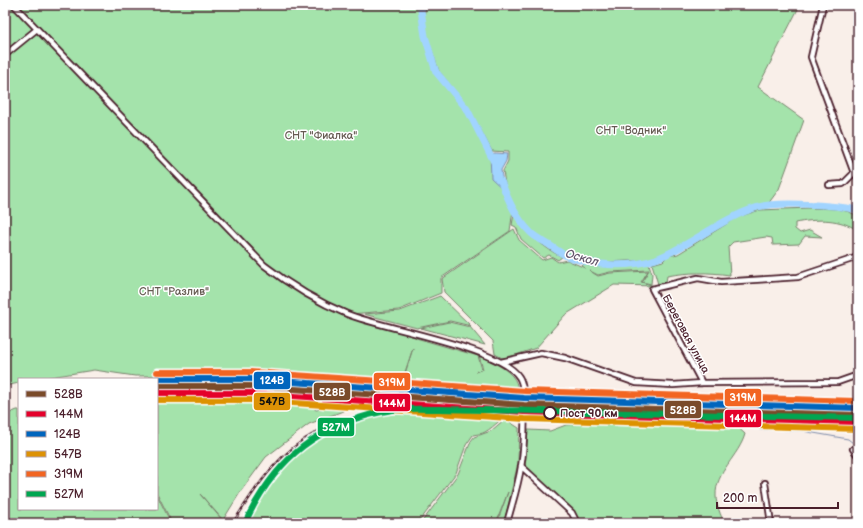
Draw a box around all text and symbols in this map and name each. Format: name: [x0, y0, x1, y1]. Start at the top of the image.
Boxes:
park label: СНТ "Водник": [596, 124, 666, 137]
park label: СНТ "Фиалка": [285, 129, 357, 142]
water label: Оскол: [564, 246, 601, 270]
park label: СНТ "Разлив": [139, 285, 209, 298]
street label: Береговая улица: [660, 292, 713, 376]
line badge: 124В: [253, 371, 291, 390]
line badge: 319М: [373, 372, 411, 391]
text: 124В: [260, 374, 284, 387]
text: 319М: [379, 376, 405, 389]
legend: [18, 378, 158, 510]
line badge: 528В: [313, 382, 351, 401]
text: 528В: [319, 386, 345, 399]
text: 528В: [54, 387, 83, 402]
line badge: 319М: [724, 388, 762, 407]
text: 319М: [730, 391, 756, 404]
line badge: 547В: [253, 392, 291, 411]
line badge: 144М: [373, 393, 411, 412]
text: 547В: [259, 395, 285, 408]
text: 144М: [379, 397, 405, 410]
line badge: 528В: [664, 400, 702, 419]
text: 528В: [670, 404, 696, 417]
marker: Пост 90 км: [543, 406, 557, 420]
text: 144М: [54, 407, 83, 422]
place label: Пост 90 км: [560, 407, 618, 420]
line badge: 144М: [724, 409, 762, 428]
text: 144М: [730, 412, 756, 425]
line badge: 527М: [317, 417, 355, 437]
text: 527М: [322, 421, 350, 434]
text: 124В: [54, 427, 81, 442]
text: 547В: [54, 447, 82, 462]
text: 319М: [54, 467, 83, 482]
scale bar: [717, 484, 838, 510]
text: 527М: [54, 487, 84, 502]
text: 200 m: [723, 491, 757, 506]

